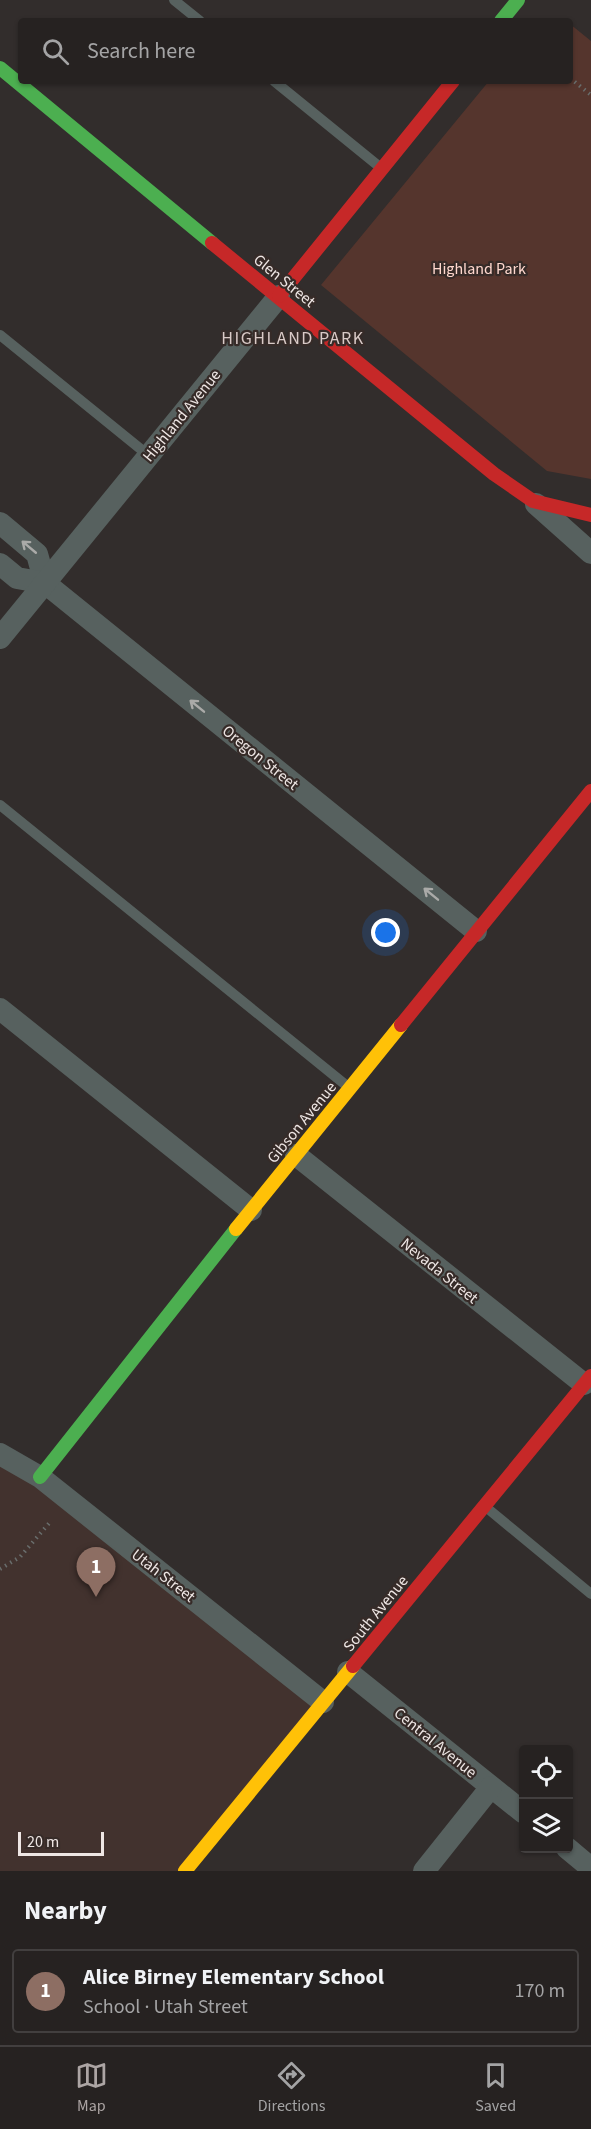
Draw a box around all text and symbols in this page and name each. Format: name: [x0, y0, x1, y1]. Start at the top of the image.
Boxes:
search box: [18, 18, 573, 84]
icon: search: [39, 35, 72, 68]
text: Search here: [87, 35, 195, 67]
street label: Glen Street: [249, 249, 320, 313]
park label: Highland Park: [432, 258, 526, 280]
district label: HIGHLAND PARK: [221, 326, 365, 351]
street label: Highland Avenue: [138, 365, 226, 467]
one-way arrow: [21, 541, 37, 554]
one-way arrow: [190, 699, 205, 713]
street label: Oregon Street: [218, 720, 304, 796]
one-way arrow: [423, 888, 439, 901]
your location: [371, 918, 400, 947]
street label: Gibson Avenue: [262, 1077, 342, 1168]
street label: Nevada Street: [396, 1233, 483, 1309]
street label: Utah Street: [127, 1544, 200, 1608]
pin: 1: [76, 1548, 116, 1597]
street label: South Avenue: [338, 1571, 413, 1657]
street label: Central Avenue: [389, 1702, 482, 1783]
map controls: [519, 1745, 573, 1853]
button: locate: [519, 1745, 573, 1799]
button: layers: [519, 1799, 573, 1853]
scale bar: [18, 1829, 104, 1856]
text: 20 m: [27, 1831, 59, 1853]
text: Nearby: [24, 1892, 107, 1929]
text: Alice Birney Elementary School: [83, 1961, 384, 1993]
text: 1: [40, 1977, 51, 2005]
text: 170 m: [515, 1977, 565, 2005]
text: School · Utah Street: [83, 1993, 248, 2021]
tab: Map: [75, 2059, 108, 2117]
tab: Directions: [258, 2059, 325, 2117]
tab: Saved: [475, 2059, 516, 2117]

